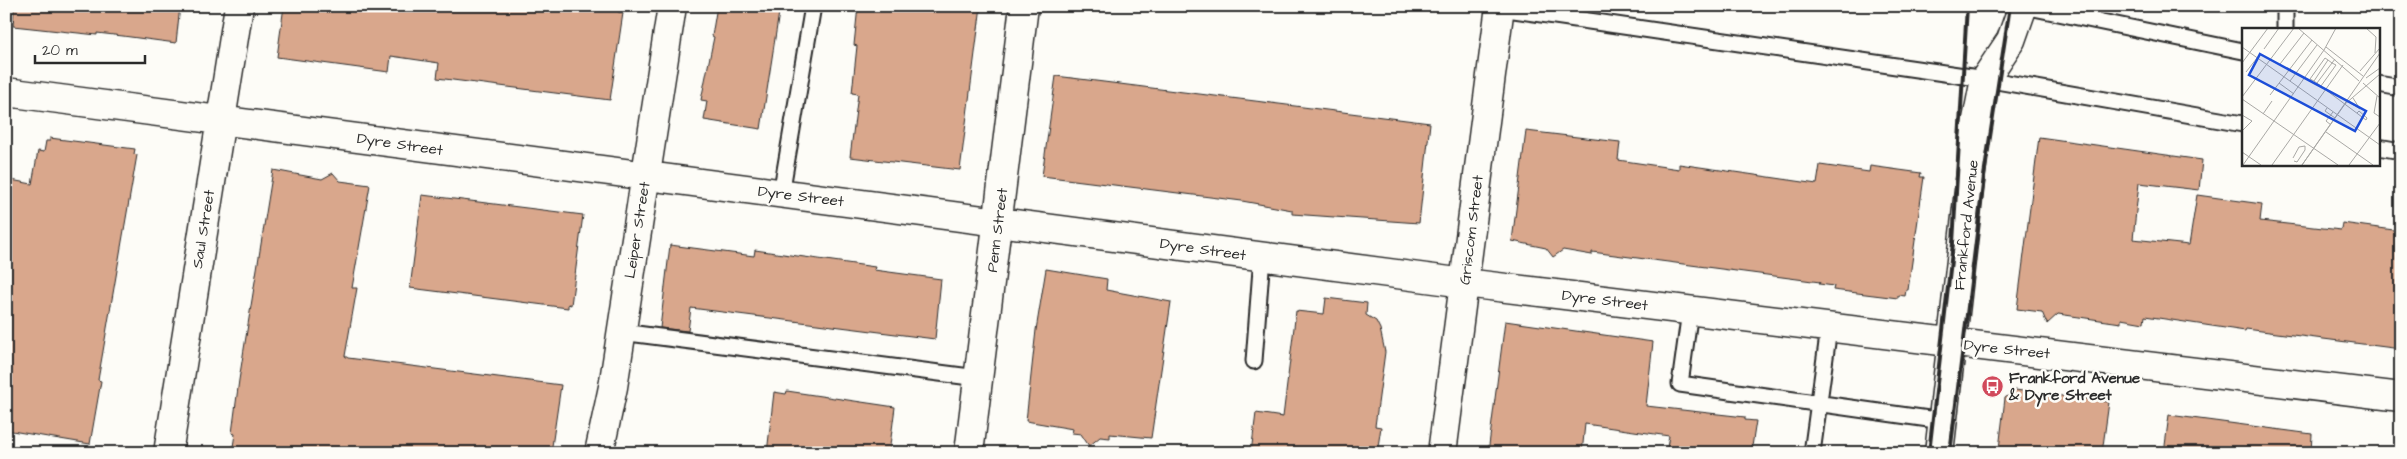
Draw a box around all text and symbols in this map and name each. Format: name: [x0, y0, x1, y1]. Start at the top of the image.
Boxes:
inset map: [2242, 28, 2380, 165]
scale bar: [35, 32, 145, 64]
text: 20 m: [42, 40, 78, 61]
street label: Dyre Street: [355, 128, 444, 162]
street label: Frankford Avenue: [1949, 159, 1984, 291]
street label: Griscom Street: [1454, 174, 1489, 286]
street label: Leiper Street: [619, 180, 656, 280]
street label: Dyre Street: [757, 181, 845, 213]
street label: Penn Street: [982, 187, 1013, 274]
street label: Saul Street: [187, 188, 220, 270]
street label: Dyre Street: [1158, 233, 1247, 267]
street label: Dyre Street: [1561, 285, 1649, 317]
street label: Dyre Street: [1963, 335, 2051, 365]
place label: Frankford Avenue & Dyre Street: [2008, 368, 2140, 407]
bus stop icon: Frankford Avenue & Dyre Street: [1981, 375, 2005, 399]

